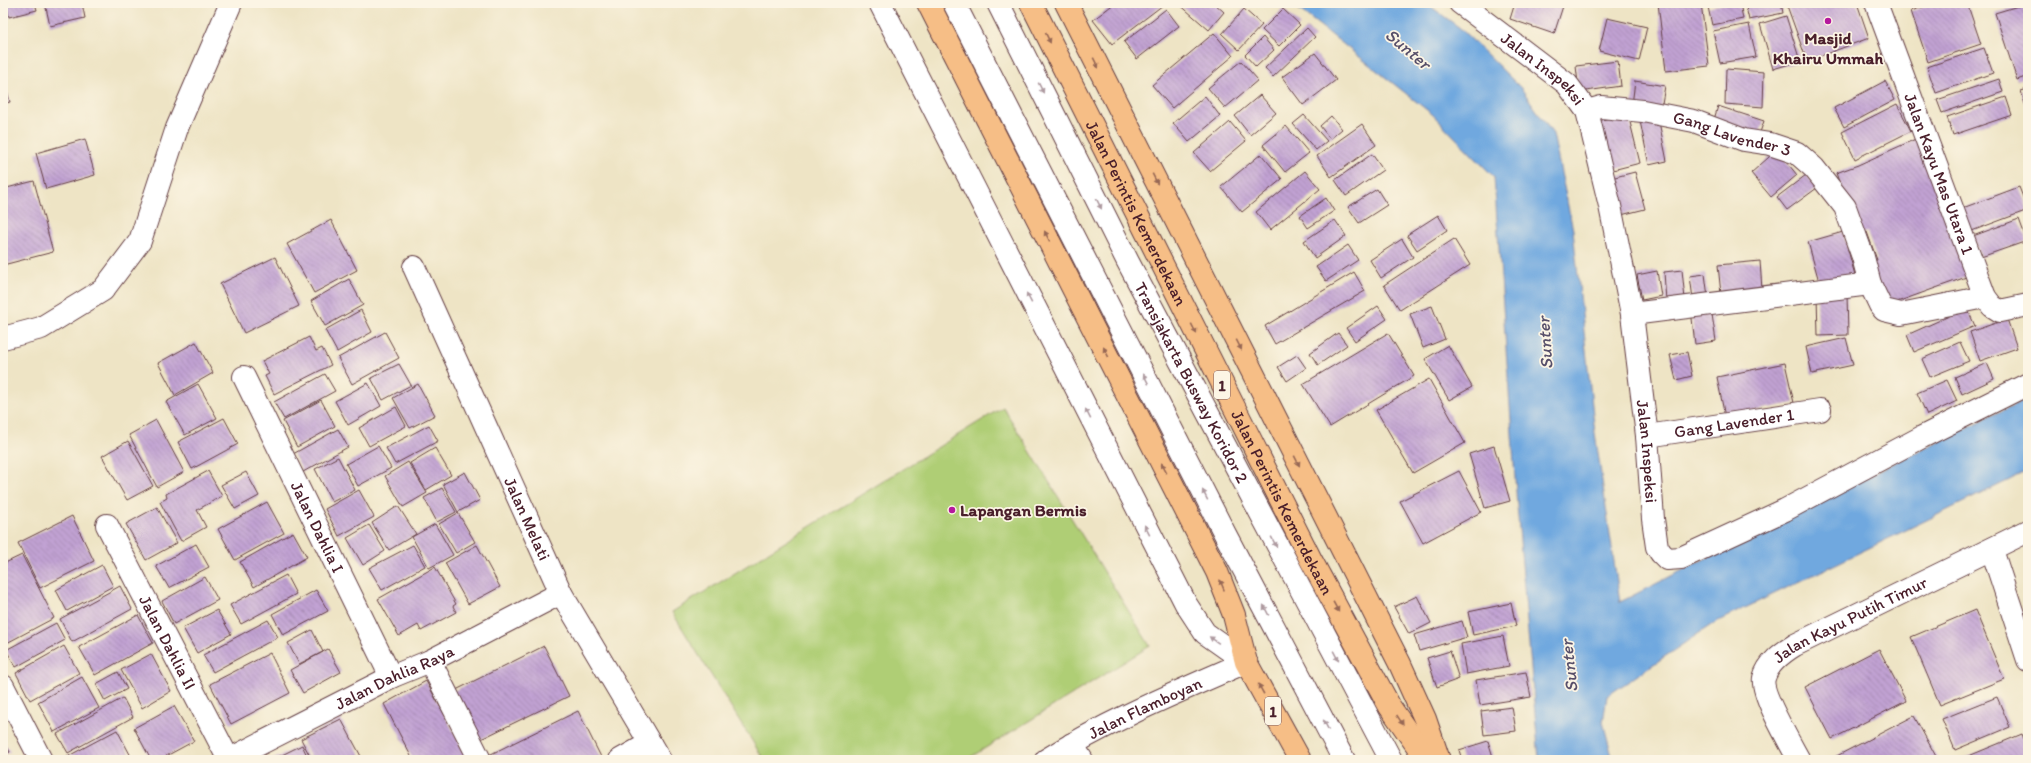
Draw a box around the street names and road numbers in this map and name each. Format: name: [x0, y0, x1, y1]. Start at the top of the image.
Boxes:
street label: Jalan Inspeksi: [1497, 28, 1589, 109]
street label: Jalan Kayu Mas Utara 1: [1900, 90, 1978, 257]
street label: Gang Lavender 3: [1672, 107, 1794, 160]
street label: Jalan Perintis Kemerdekaan: [1082, 117, 1191, 309]
street label: Transjakarta Busway Koridor 2: [1130, 279, 1253, 486]
road number: 1: [1214, 371, 1230, 399]
street label: Jalan Inspeksi: [1633, 399, 1662, 504]
street label: Gang Lavender 1: [1673, 404, 1795, 442]
street label: Jalan Perintis Kemerdekaan: [1227, 407, 1338, 598]
street label: Jalan Melati: [500, 474, 555, 563]
street label: Jalan Dahlia I: [287, 478, 348, 576]
street label: Jalan Kayu Putih Timur: [1769, 572, 1931, 667]
street label: Jalan Dahlia II: [135, 592, 201, 693]
street label: Jalan Dahlia Raya: [332, 640, 457, 714]
street label: Jalan Flamboyan: [1085, 672, 1205, 743]
road number: 1: [1265, 697, 1281, 725]

